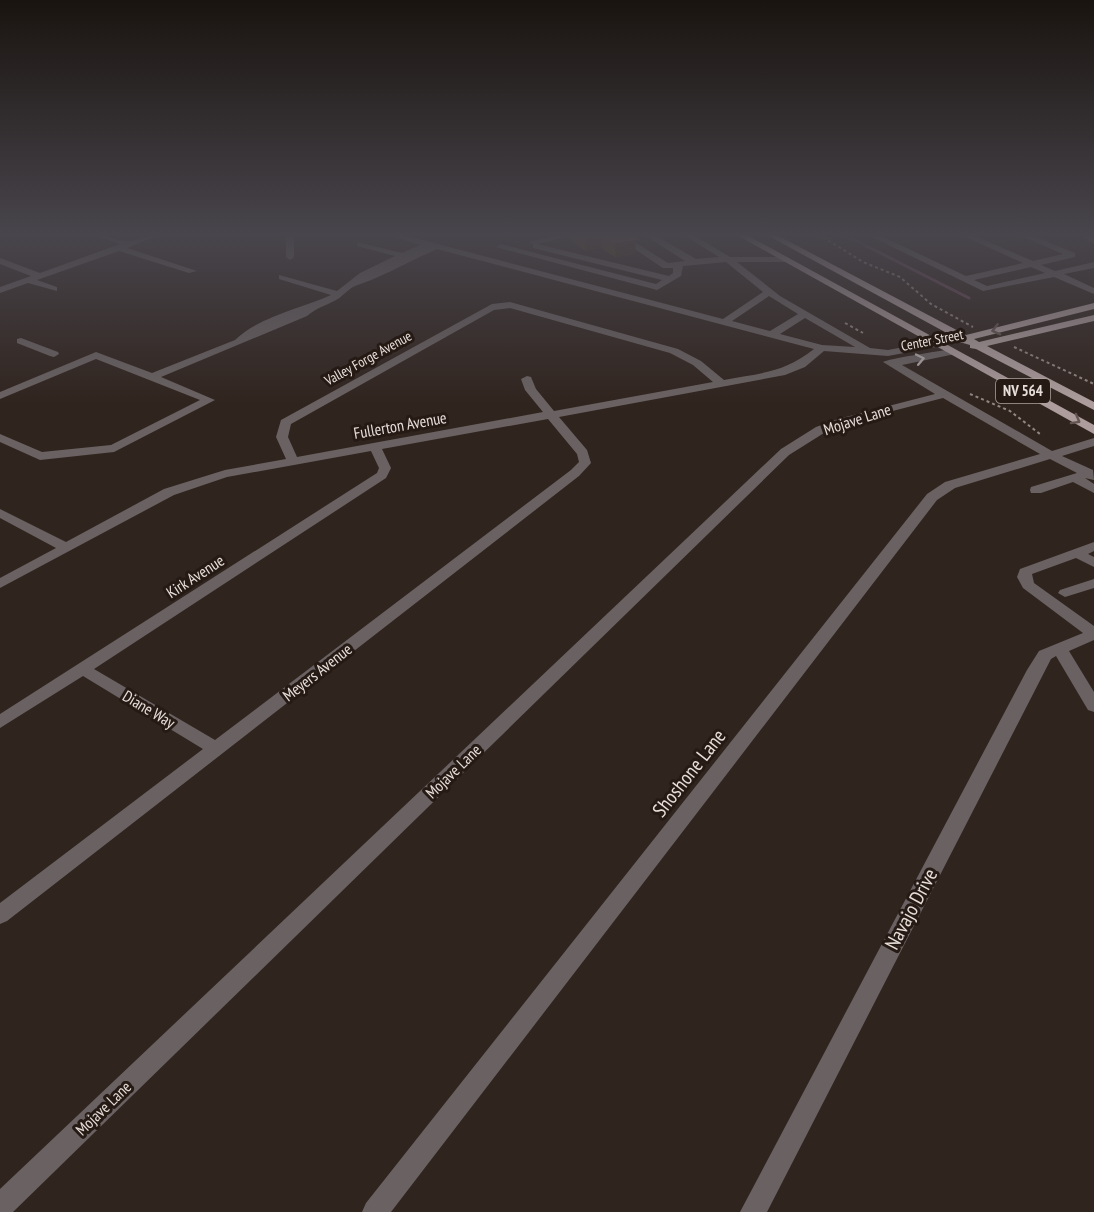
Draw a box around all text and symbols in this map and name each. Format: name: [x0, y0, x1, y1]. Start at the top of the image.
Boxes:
one-way arrow: [992, 323, 1002, 336]
street label: Center Street: [899, 325, 965, 355]
street label: Valley Forge Avenue: [320, 327, 415, 390]
one-way arrow: [914, 353, 924, 366]
road number: NV 564: [996, 379, 1050, 403]
street label: Mojave Lane: [821, 399, 893, 439]
street label: Fullerton Avenue: [352, 407, 448, 443]
one-way arrow: [1070, 413, 1081, 424]
street label: Kirk Avenue: [162, 550, 228, 602]
street label: Meyers Avenue: [278, 639, 356, 705]
street label: Diane Way: [119, 686, 179, 732]
street label: Shoshone Lane: [647, 724, 731, 822]
street label: Mojave Lane: [421, 740, 485, 802]
street label: Navajo Drive: [879, 864, 943, 954]
street label: Mojave Lane: [71, 1077, 135, 1139]

